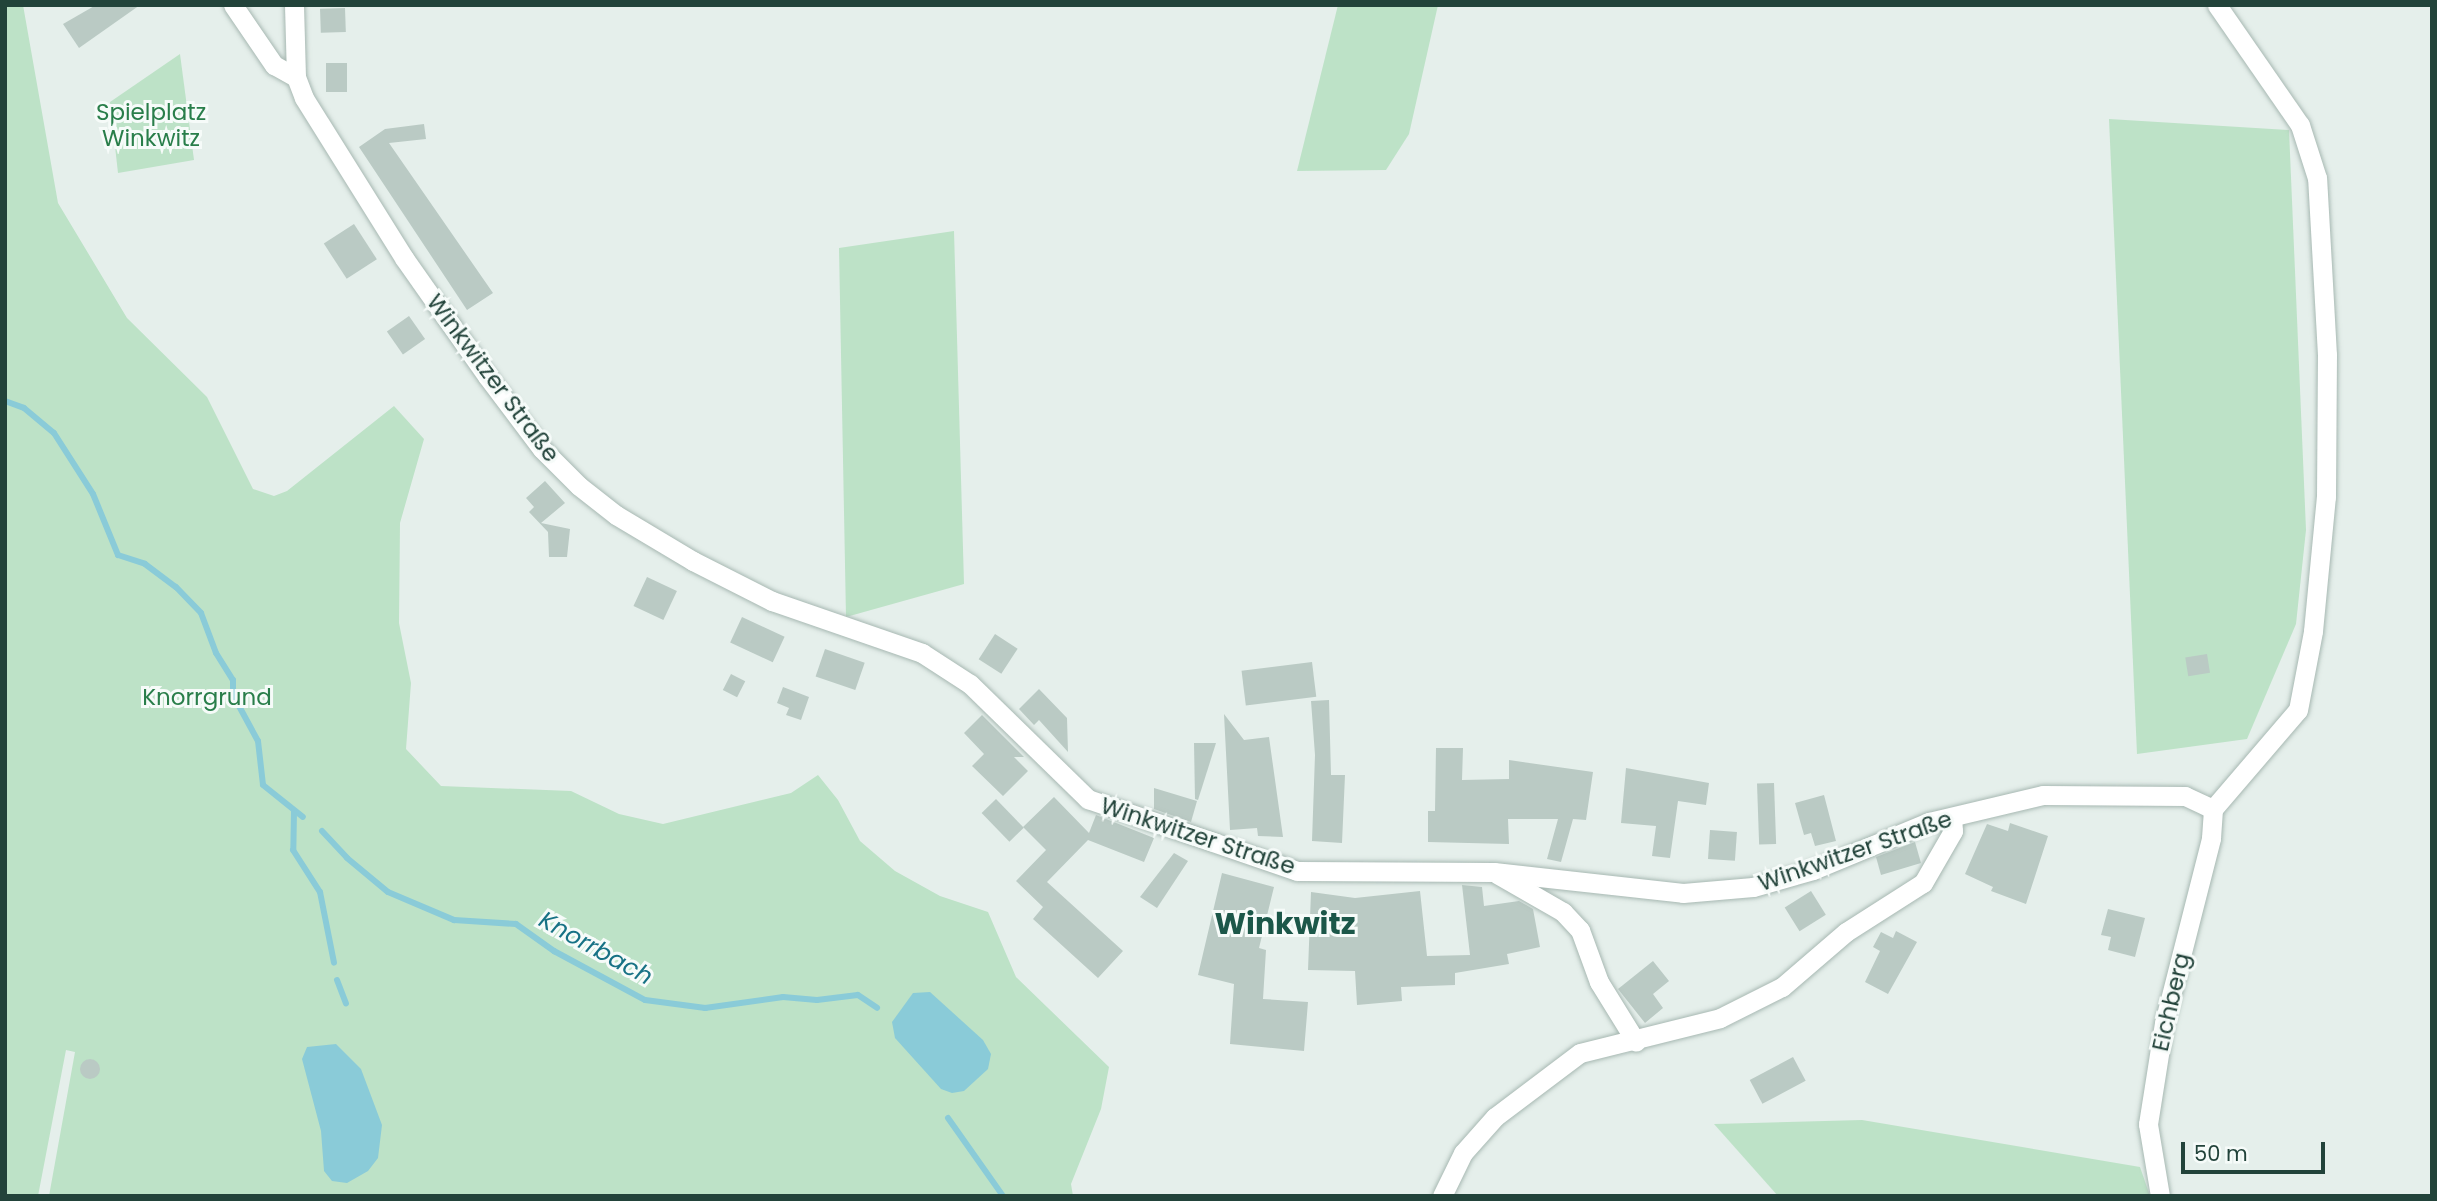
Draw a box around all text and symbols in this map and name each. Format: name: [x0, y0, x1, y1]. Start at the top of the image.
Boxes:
park label: Spielplatz Winkwitz: [96, 98, 206, 152]
street label: Winkwitzer Straße: [421, 289, 565, 467]
park label: Knorrgrund: [142, 683, 272, 711]
street label: Winkwitzer Straße: [1097, 792, 1299, 880]
street label: Winkwitzer Straße: [1755, 805, 1955, 897]
water label: Knorrbach: [534, 905, 658, 991]
district label: Winkwitz: [1214, 906, 1356, 942]
street label: Eichberg: [2146, 950, 2196, 1054]
scale bar: [2185, 1128, 2328, 1172]
text: 50 m: [2194, 1139, 2248, 1168]

